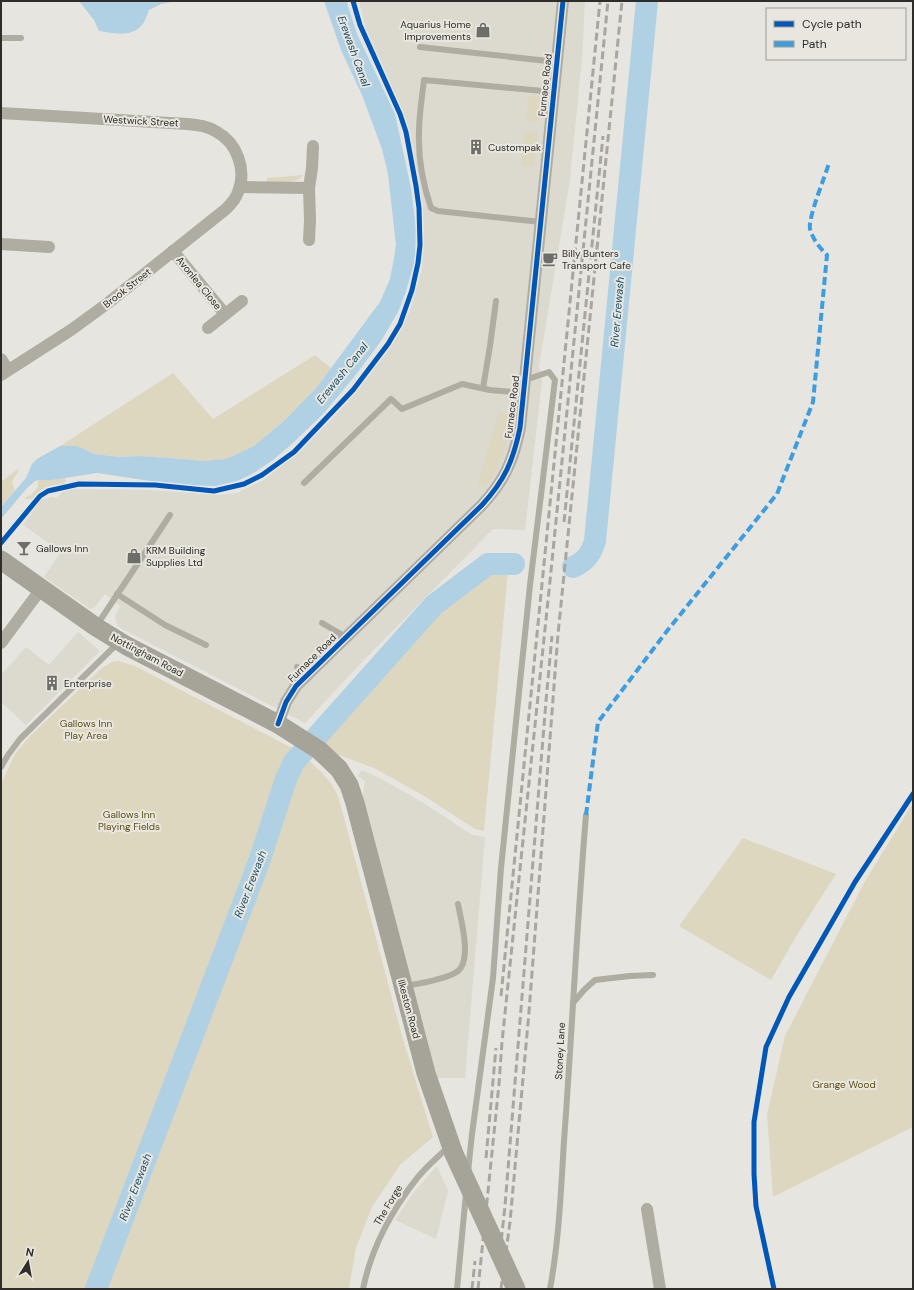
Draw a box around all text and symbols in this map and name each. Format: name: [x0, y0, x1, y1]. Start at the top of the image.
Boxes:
legend: [766, 8, 906, 60]
water label: Erewash Canal: [335, 14, 373, 89]
text: Cycle path: [802, 16, 862, 32]
place label: Aquarius Home Improvements: [400, 18, 471, 43]
shop icon: Aquarius Home Improvements: [474, 21, 492, 39]
text: Path: [802, 36, 827, 52]
street label: Furnace Road: [535, 53, 555, 117]
street label: Westwick Street: [103, 113, 179, 129]
building icon: Custompak: [467, 138, 485, 156]
place label: Custompak: [488, 141, 541, 154]
place label: Billy Bunters Transport Cafe: [562, 247, 631, 272]
cafe icon: Billy Bunters Transport Cafe: [541, 250, 559, 268]
street label: Avonlea Close: [174, 254, 225, 313]
street label: Brook Street: [100, 265, 154, 311]
water label: River Erewash: [607, 276, 627, 348]
water label: Erewash Canal: [313, 339, 371, 406]
street label: Furnace Road: [502, 375, 522, 439]
bar icon: Gallows Inn: [15, 539, 33, 557]
place label: Gallows Inn: [36, 542, 89, 555]
place label: KRM Building Supplies Ltd: [146, 544, 206, 569]
shop icon: KRM Building Supplies Ltd: [125, 547, 143, 565]
street label: Nottingham Road: [109, 630, 185, 680]
street label: Furnace Road: [285, 631, 339, 685]
building icon: Enterprise: [43, 674, 61, 692]
place label: Enterprise: [64, 677, 112, 690]
park label: Gallows Inn Play Area: [60, 717, 112, 742]
park label: Gallows Inn Playing Fields: [98, 808, 160, 833]
water label: River Erewash: [231, 848, 269, 920]
street label: Ilkeston Road: [395, 978, 423, 1040]
street label: Stoney Lane: [552, 1022, 568, 1080]
park label: Grange Wood: [812, 1078, 876, 1091]
water label: River Erewash: [116, 1151, 154, 1223]
street label: The Forge: [371, 1182, 405, 1228]
north arrow: [8, 1242, 48, 1282]
text: N: [25, 1245, 35, 1260]

